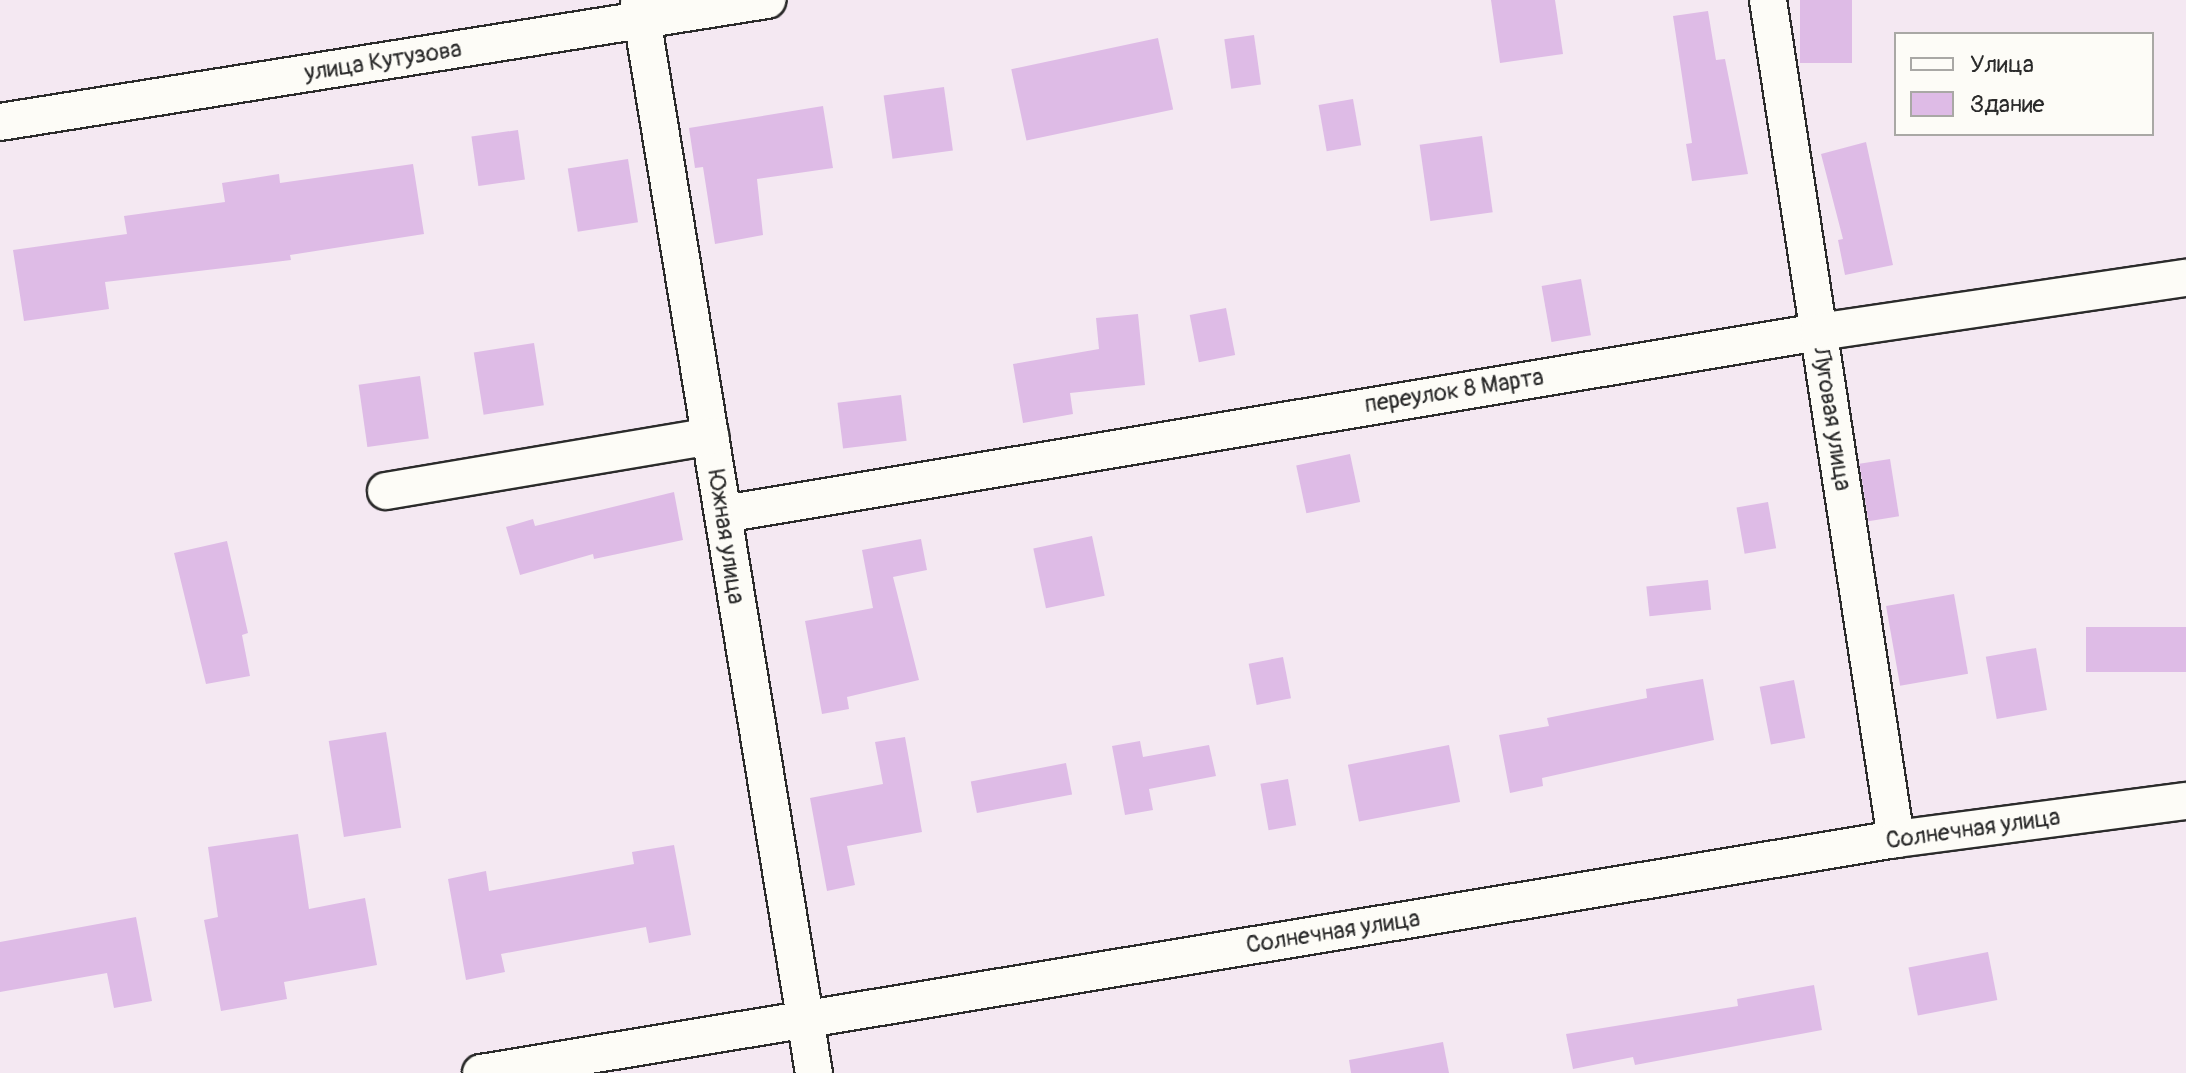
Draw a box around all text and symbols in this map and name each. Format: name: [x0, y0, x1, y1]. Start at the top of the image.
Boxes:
legend: [1894, 32, 2154, 136]
street label: улица Кутузова: [302, 34, 464, 88]
text: Улица: [1970, 50, 2034, 79]
text: Здание: [1970, 90, 2044, 119]
street label: Луговая улица: [1806, 345, 1858, 493]
street label: переулок 8 Марта: [1362, 363, 1546, 419]
street label: Южная улица: [701, 468, 751, 606]
street label: Солнечная улица: [1884, 803, 2062, 855]
street label: Солнечная улица: [1244, 904, 1422, 960]

